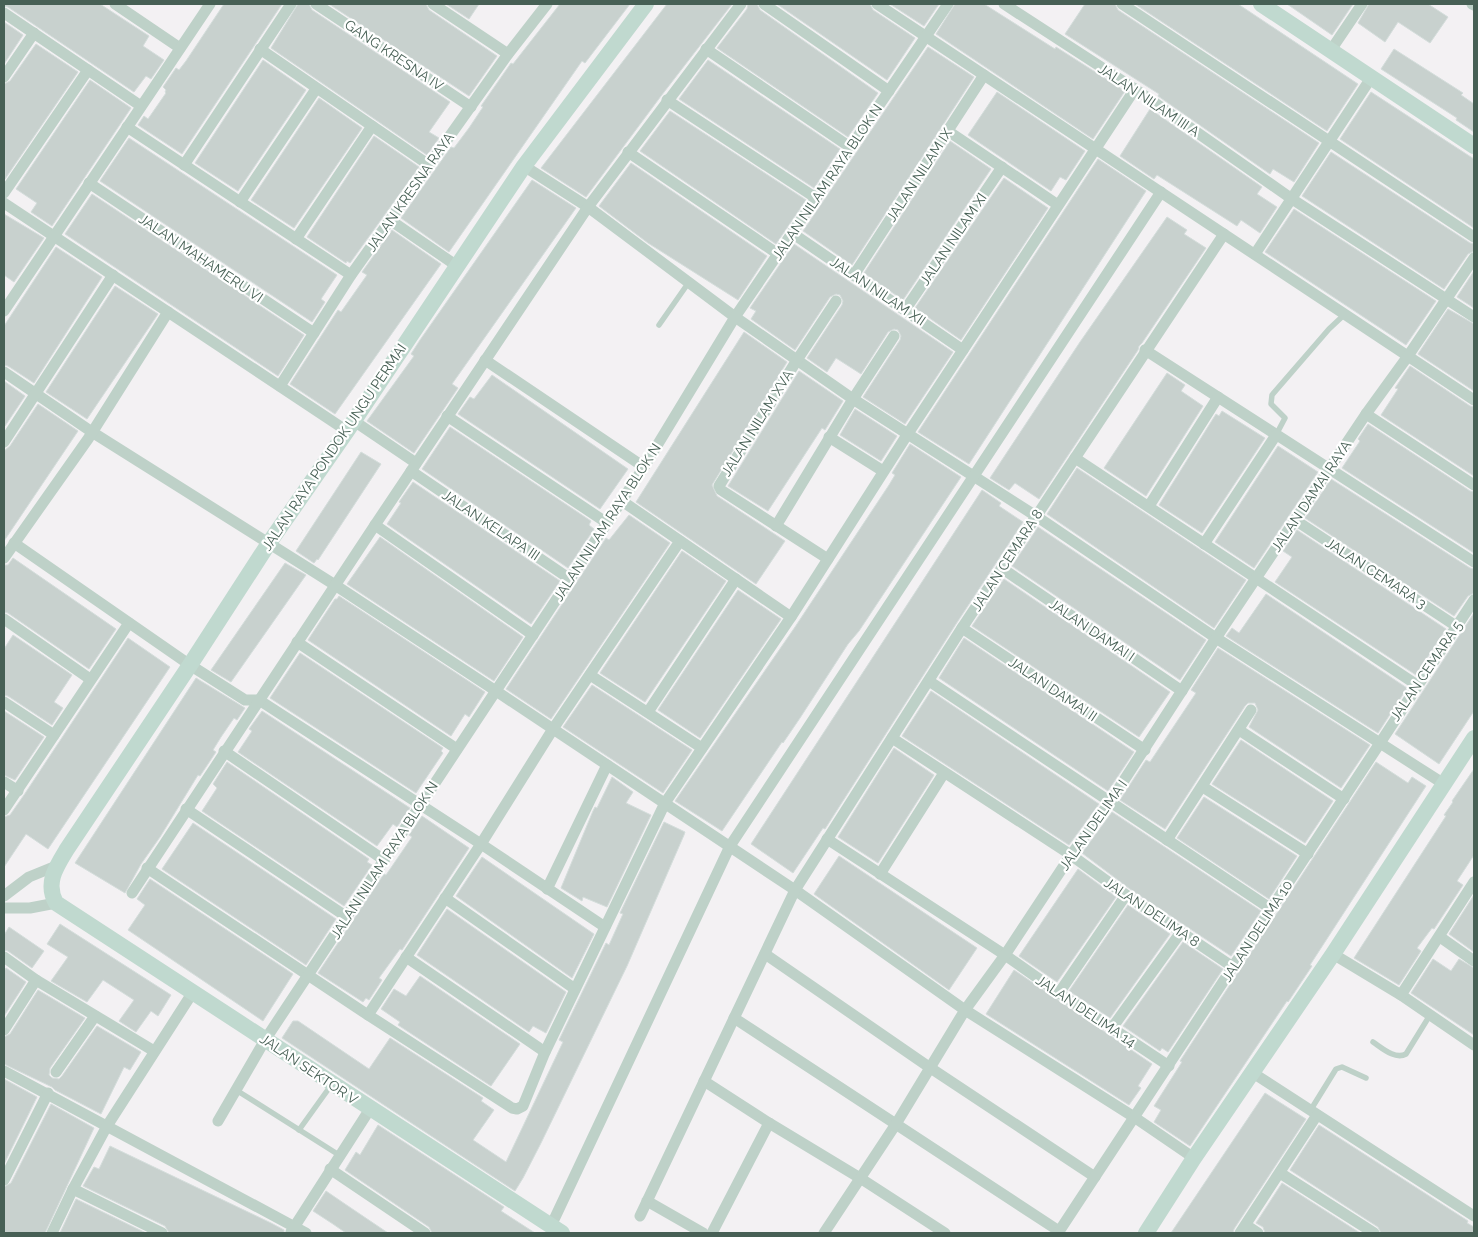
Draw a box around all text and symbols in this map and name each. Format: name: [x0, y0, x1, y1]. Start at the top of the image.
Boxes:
street label: GANG KRESNA IV: [342, 16, 447, 94]
street label: JALAN NILAM III A: [1095, 60, 1203, 140]
street label: JALAN NILAM RAYA BLOK N: [769, 101, 885, 263]
street label: JALAN NILAM IX: [883, 125, 955, 225]
street label: JALAN KRESNA RAYA: [363, 129, 457, 255]
street label: JALAN NILAM XI: [916, 190, 990, 288]
street label: JALAN MAHAMERU VI: [136, 211, 266, 305]
street label: JALAN NILAM XII: [827, 253, 929, 329]
street label: JALAN RAYA PONDOK UNGU PERMAI: [259, 341, 409, 553]
street label: JALAN NILAM XVA: [718, 366, 797, 479]
street label: JALAN DAMAI RAYA: [1268, 437, 1354, 555]
street label: JALAN NILAM RAYA BLOK N: [550, 440, 664, 604]
street label: JALAN KELAPA III: [439, 486, 543, 564]
street label: JALAN CEMARA 8: [968, 506, 1046, 614]
street label: JALAN CEMARA 3: [1323, 534, 1429, 612]
street label: JALAN DAMAI I: [1046, 596, 1138, 664]
street label: JALAN CEMARA 5: [1387, 618, 1466, 724]
street label: JALAN DAMAI II: [1006, 654, 1100, 724]
street label: JALAN DELIMA I: [1056, 777, 1130, 873]
street label: JALAN NILAM RAYA BLOK N: [327, 778, 441, 942]
street label: JALAN DELIMA 8: [1101, 874, 1203, 950]
street label: JALAN DELIMA 10: [1218, 877, 1296, 985]
street label: JALAN DELIMA 14: [1033, 972, 1139, 1050]
street label: JALAN SEKTOR V: [257, 1030, 361, 1108]

